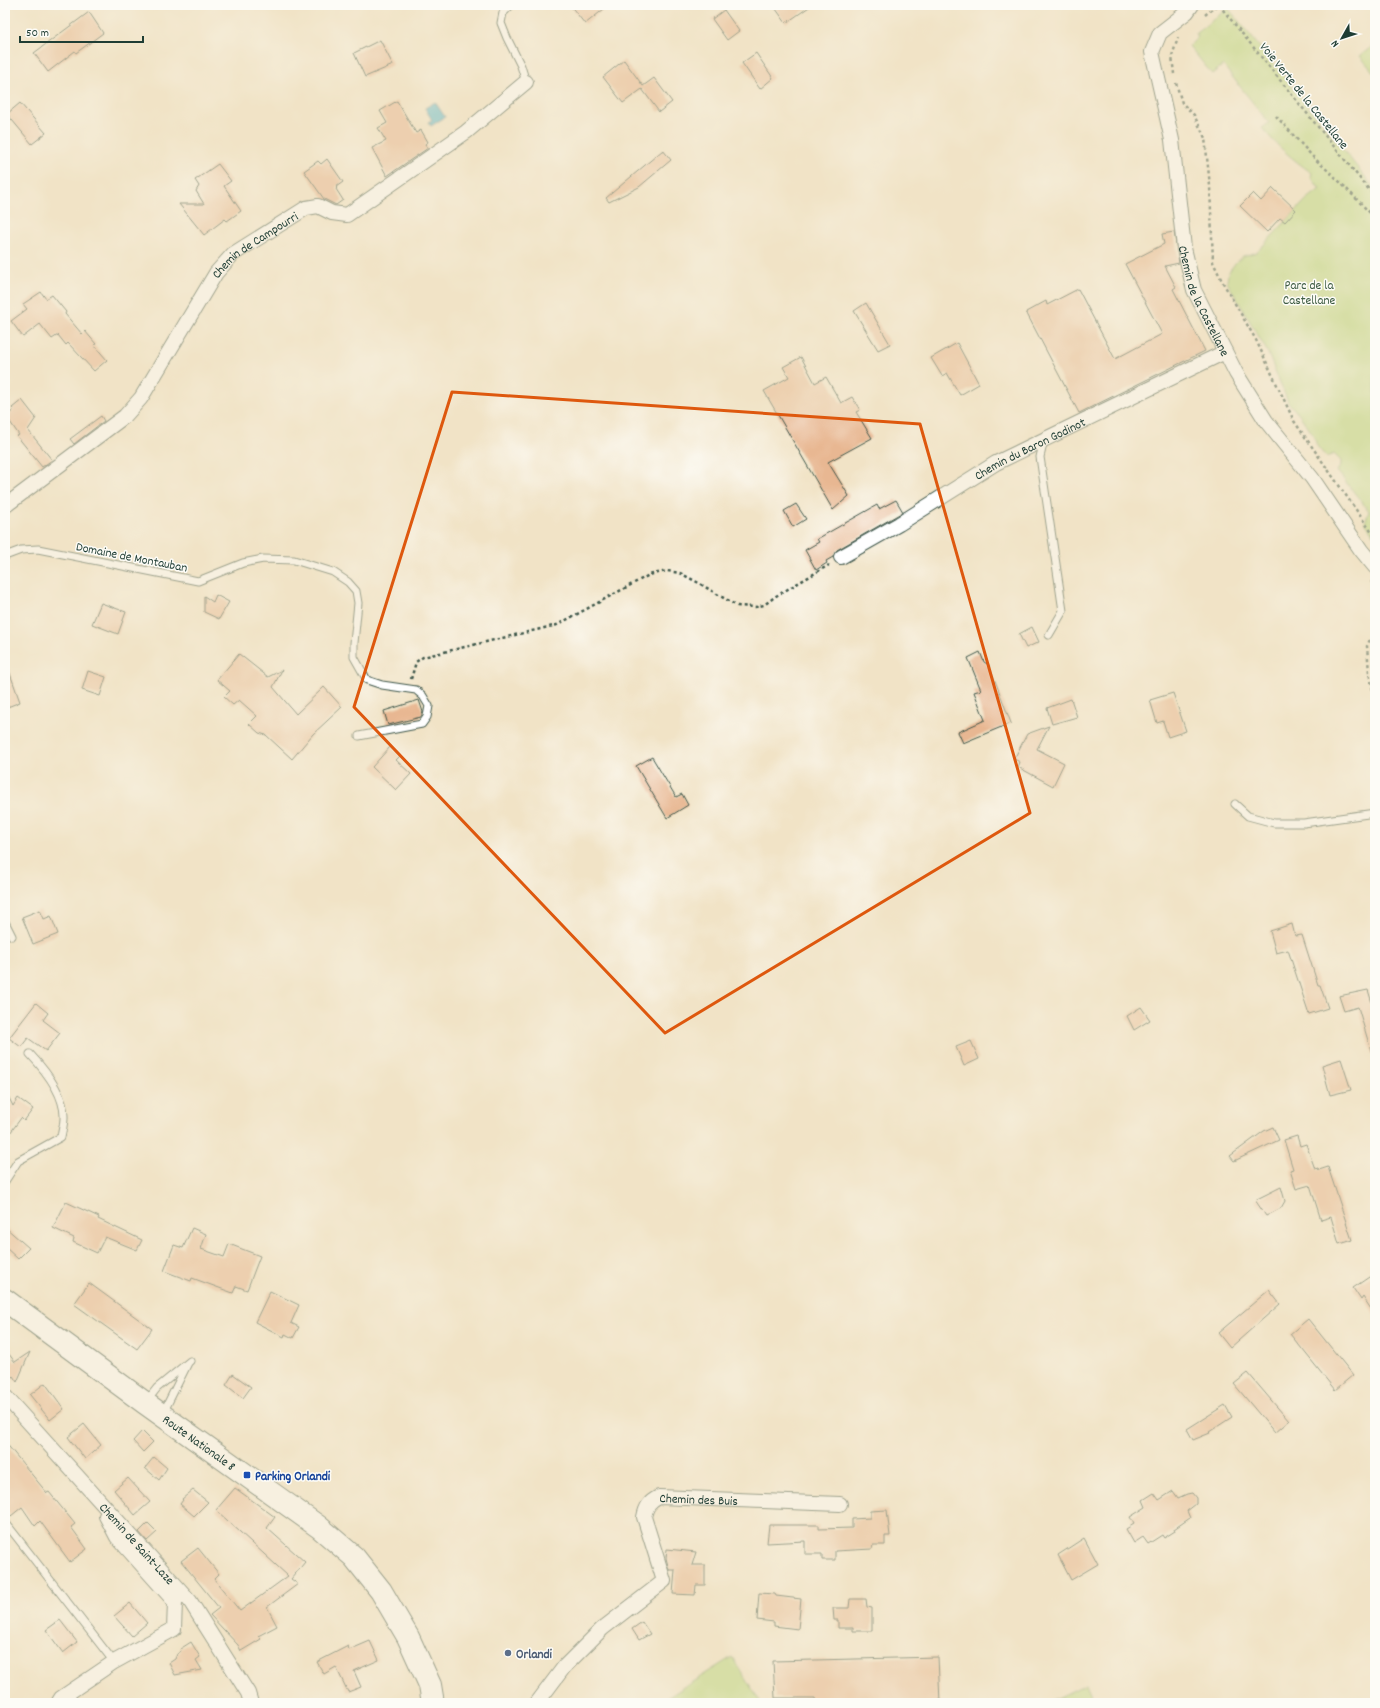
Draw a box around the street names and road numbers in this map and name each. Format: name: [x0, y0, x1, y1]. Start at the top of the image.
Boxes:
street label: Voie Verte de la Castellane: [1254, 39, 1352, 154]
street label: Chemin de Campourri: [208, 208, 303, 283]
street label: Chemin de la Castellane: [1172, 244, 1233, 360]
street label: Chemin du Baron Godinot: [971, 414, 1090, 486]
street label: Domaine de Montauban: [74, 538, 189, 579]
street label: Route Nationale 8: [158, 1411, 239, 1477]
street label: Chemin des Buis: [659, 1490, 738, 1512]
street label: Chemin de Saint-Laze: [94, 1499, 178, 1590]

